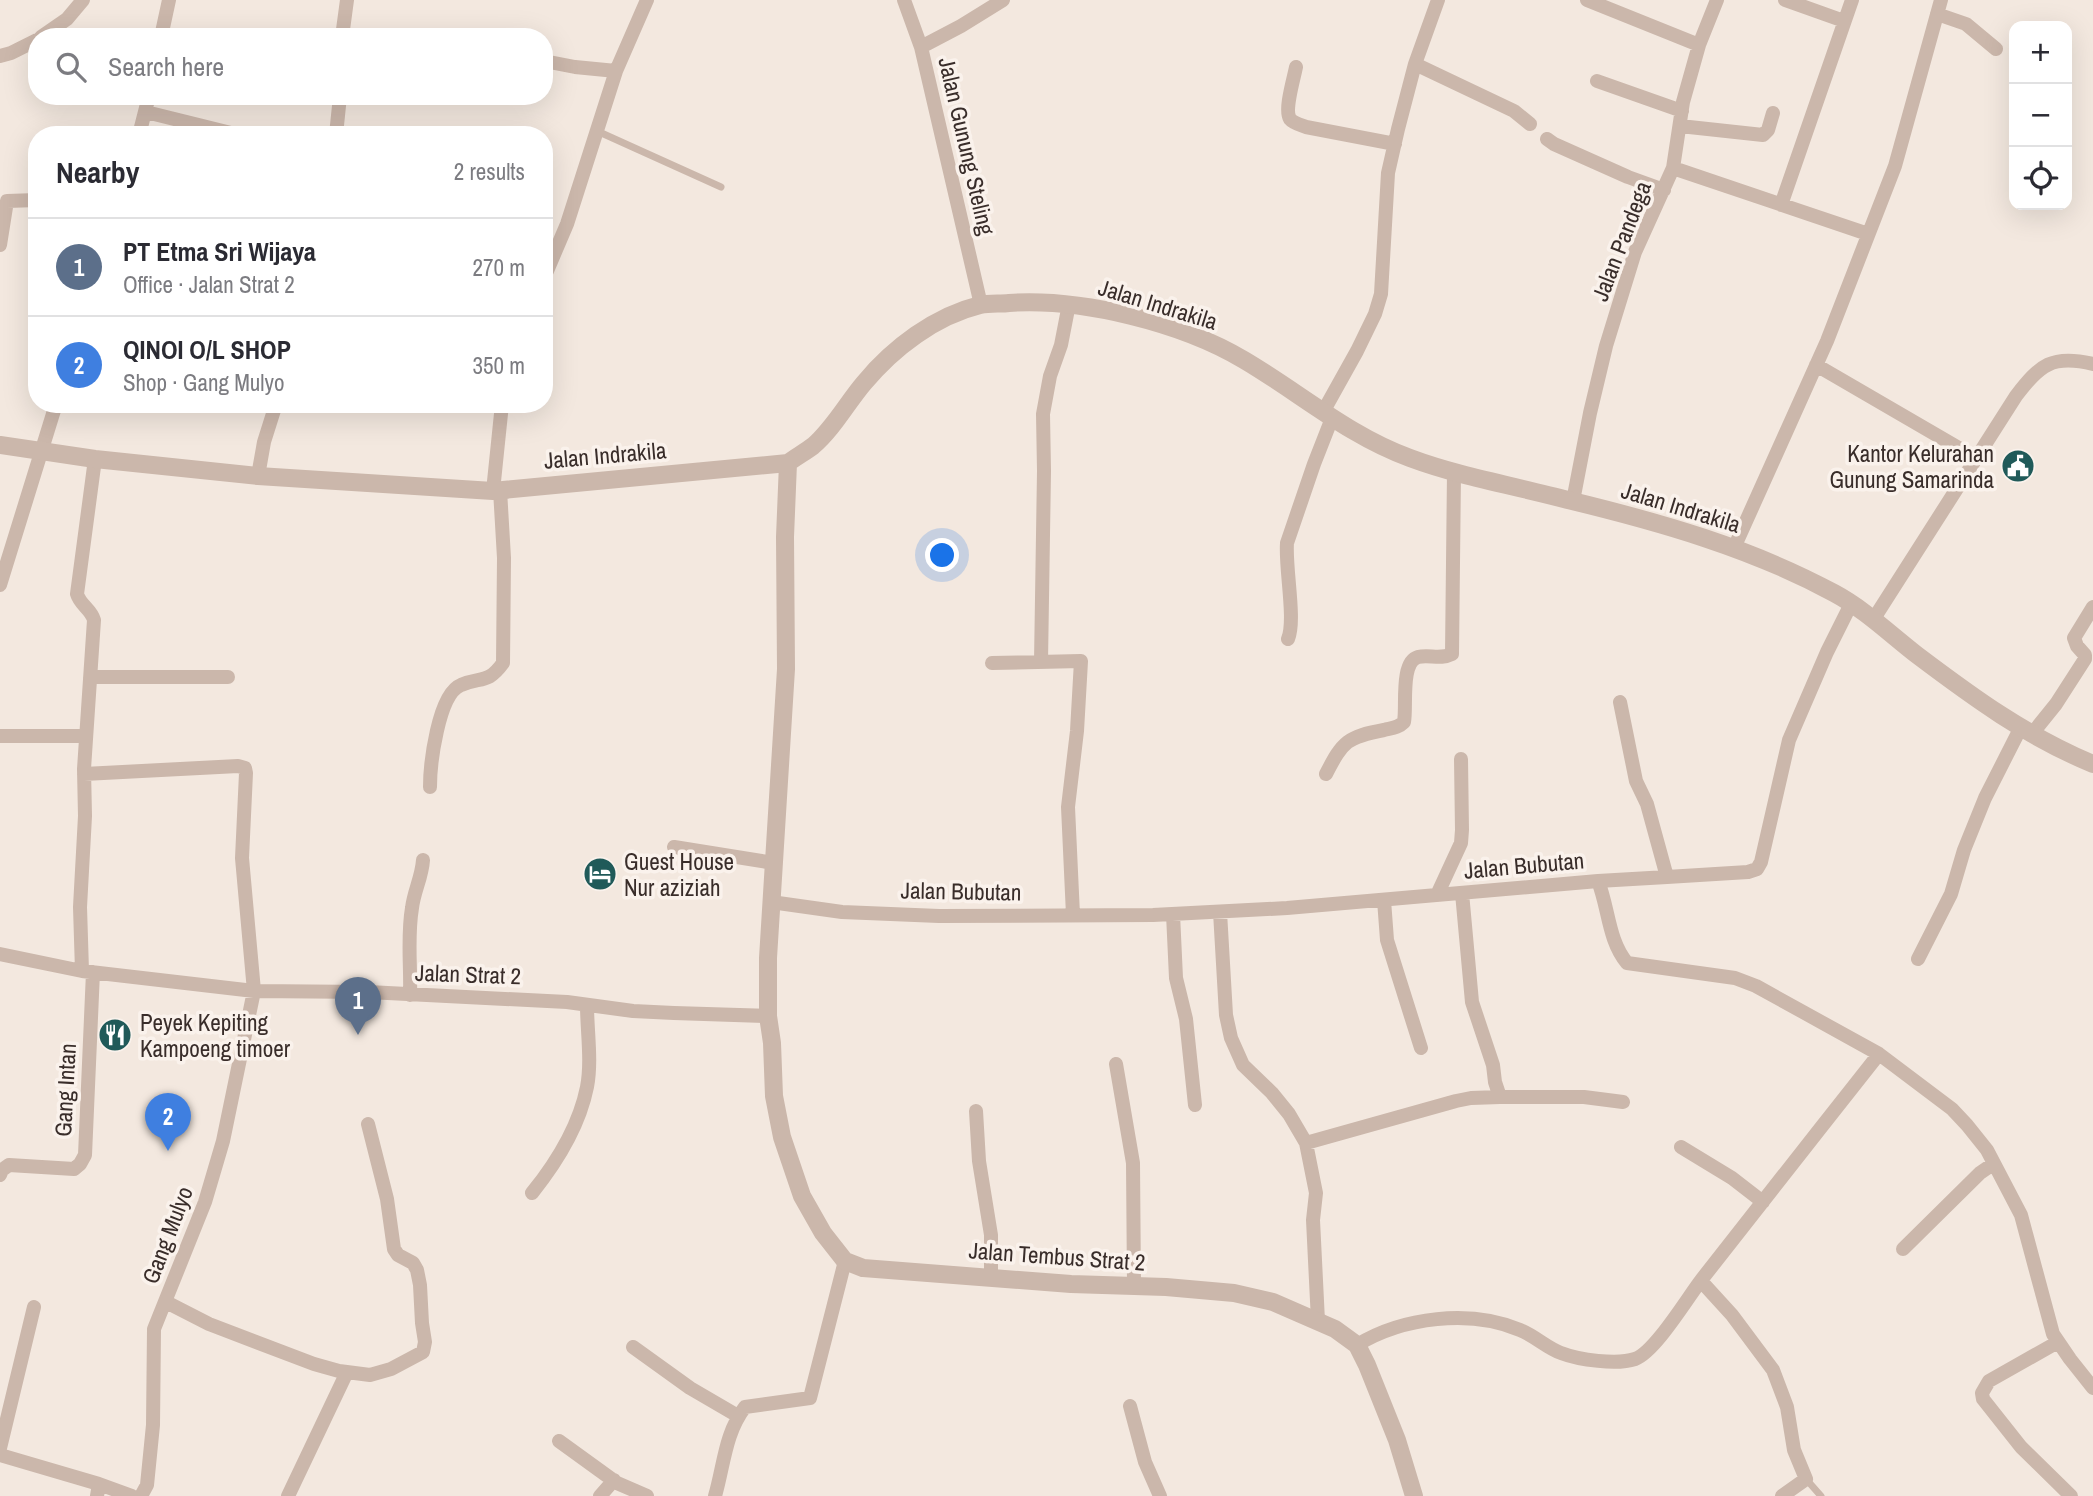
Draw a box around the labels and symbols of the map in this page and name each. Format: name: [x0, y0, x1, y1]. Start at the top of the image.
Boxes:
street label: Jalan Gunung Steling: [931, 54, 1003, 238]
street label: Jalan Pandega: [1584, 176, 1658, 305]
street label: Jalan Indrakila: [1095, 271, 1222, 337]
street label: Jalan Indrakila: [543, 434, 668, 476]
place label: Kantor Kelurahan Gunung Samarinda: [1829, 438, 1994, 495]
public building icon: Kantor Kelurahan Gunung Samarinda: [1999, 447, 2037, 485]
street label: Jalan Indrakila: [1618, 474, 1745, 540]
your location: [925, 538, 959, 572]
street label: Jalan Bubutan: [1463, 844, 1585, 886]
place label: Guest House Nur aziziah: [624, 846, 734, 903]
hotel icon: Guest House Nur aziziah: [581, 855, 619, 893]
street label: Jalan Bubutan: [900, 874, 1022, 908]
street label: Jalan Strat 2: [415, 957, 521, 991]
pin: 1: [335, 977, 381, 1035]
place label: Peyek Kepiting Kampoeng timoer: [140, 1007, 291, 1064]
restaurant icon: Peyek Kepiting Kampoeng timoer: [96, 1016, 134, 1054]
street label: Gang Intan: [47, 1043, 83, 1137]
pin: 2: [145, 1093, 191, 1151]
street label: Gang Mulyo: [134, 1182, 200, 1288]
street label: Jalan Tembus Strat 2: [968, 1234, 1146, 1278]

